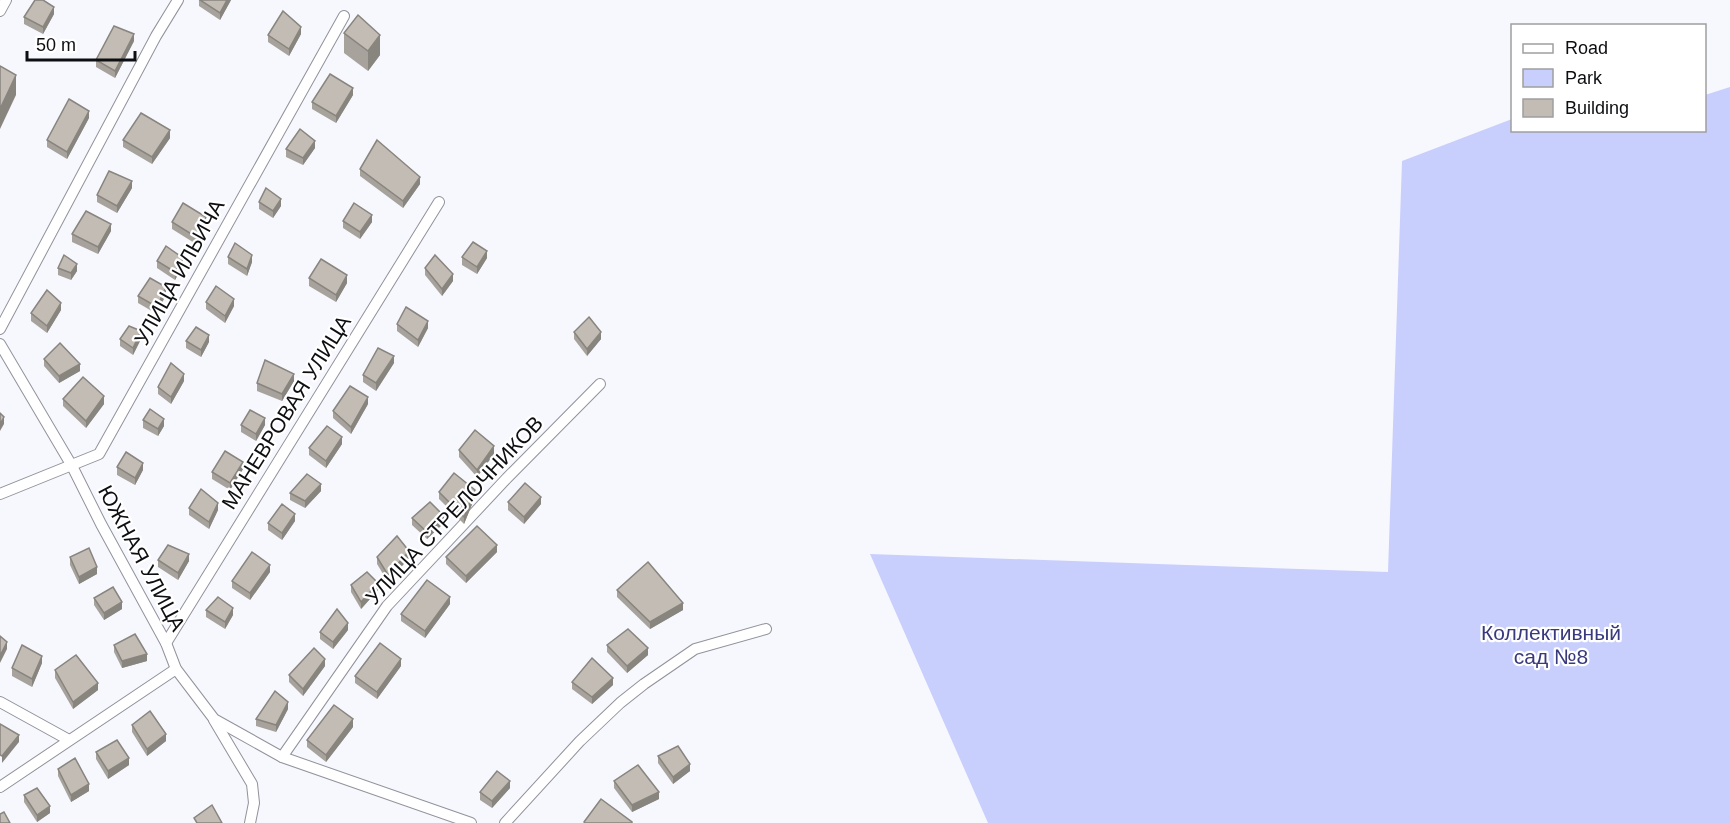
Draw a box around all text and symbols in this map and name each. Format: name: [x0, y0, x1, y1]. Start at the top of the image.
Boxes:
scale bar: [27, 24, 135, 62]
legend: [1511, 24, 1706, 132]
text: 50 m: [36, 35, 76, 55]
text: Road: [1565, 38, 1608, 58]
text: Park: [1565, 68, 1603, 88]
text: Building: [1565, 98, 1629, 118]
street label: УЛИЦА ИЛЬИЧА: [130, 195, 228, 349]
street label: МАНЕВРОВАЯ УЛИЦА: [217, 311, 355, 513]
street label: УЛИЦА СТРЕЛОЧНИКОВ: [361, 411, 547, 609]
street label: ЮЖНАЯ УЛИЦА: [94, 481, 190, 635]
park label: Коллективный сад №8: [1481, 621, 1621, 668]

